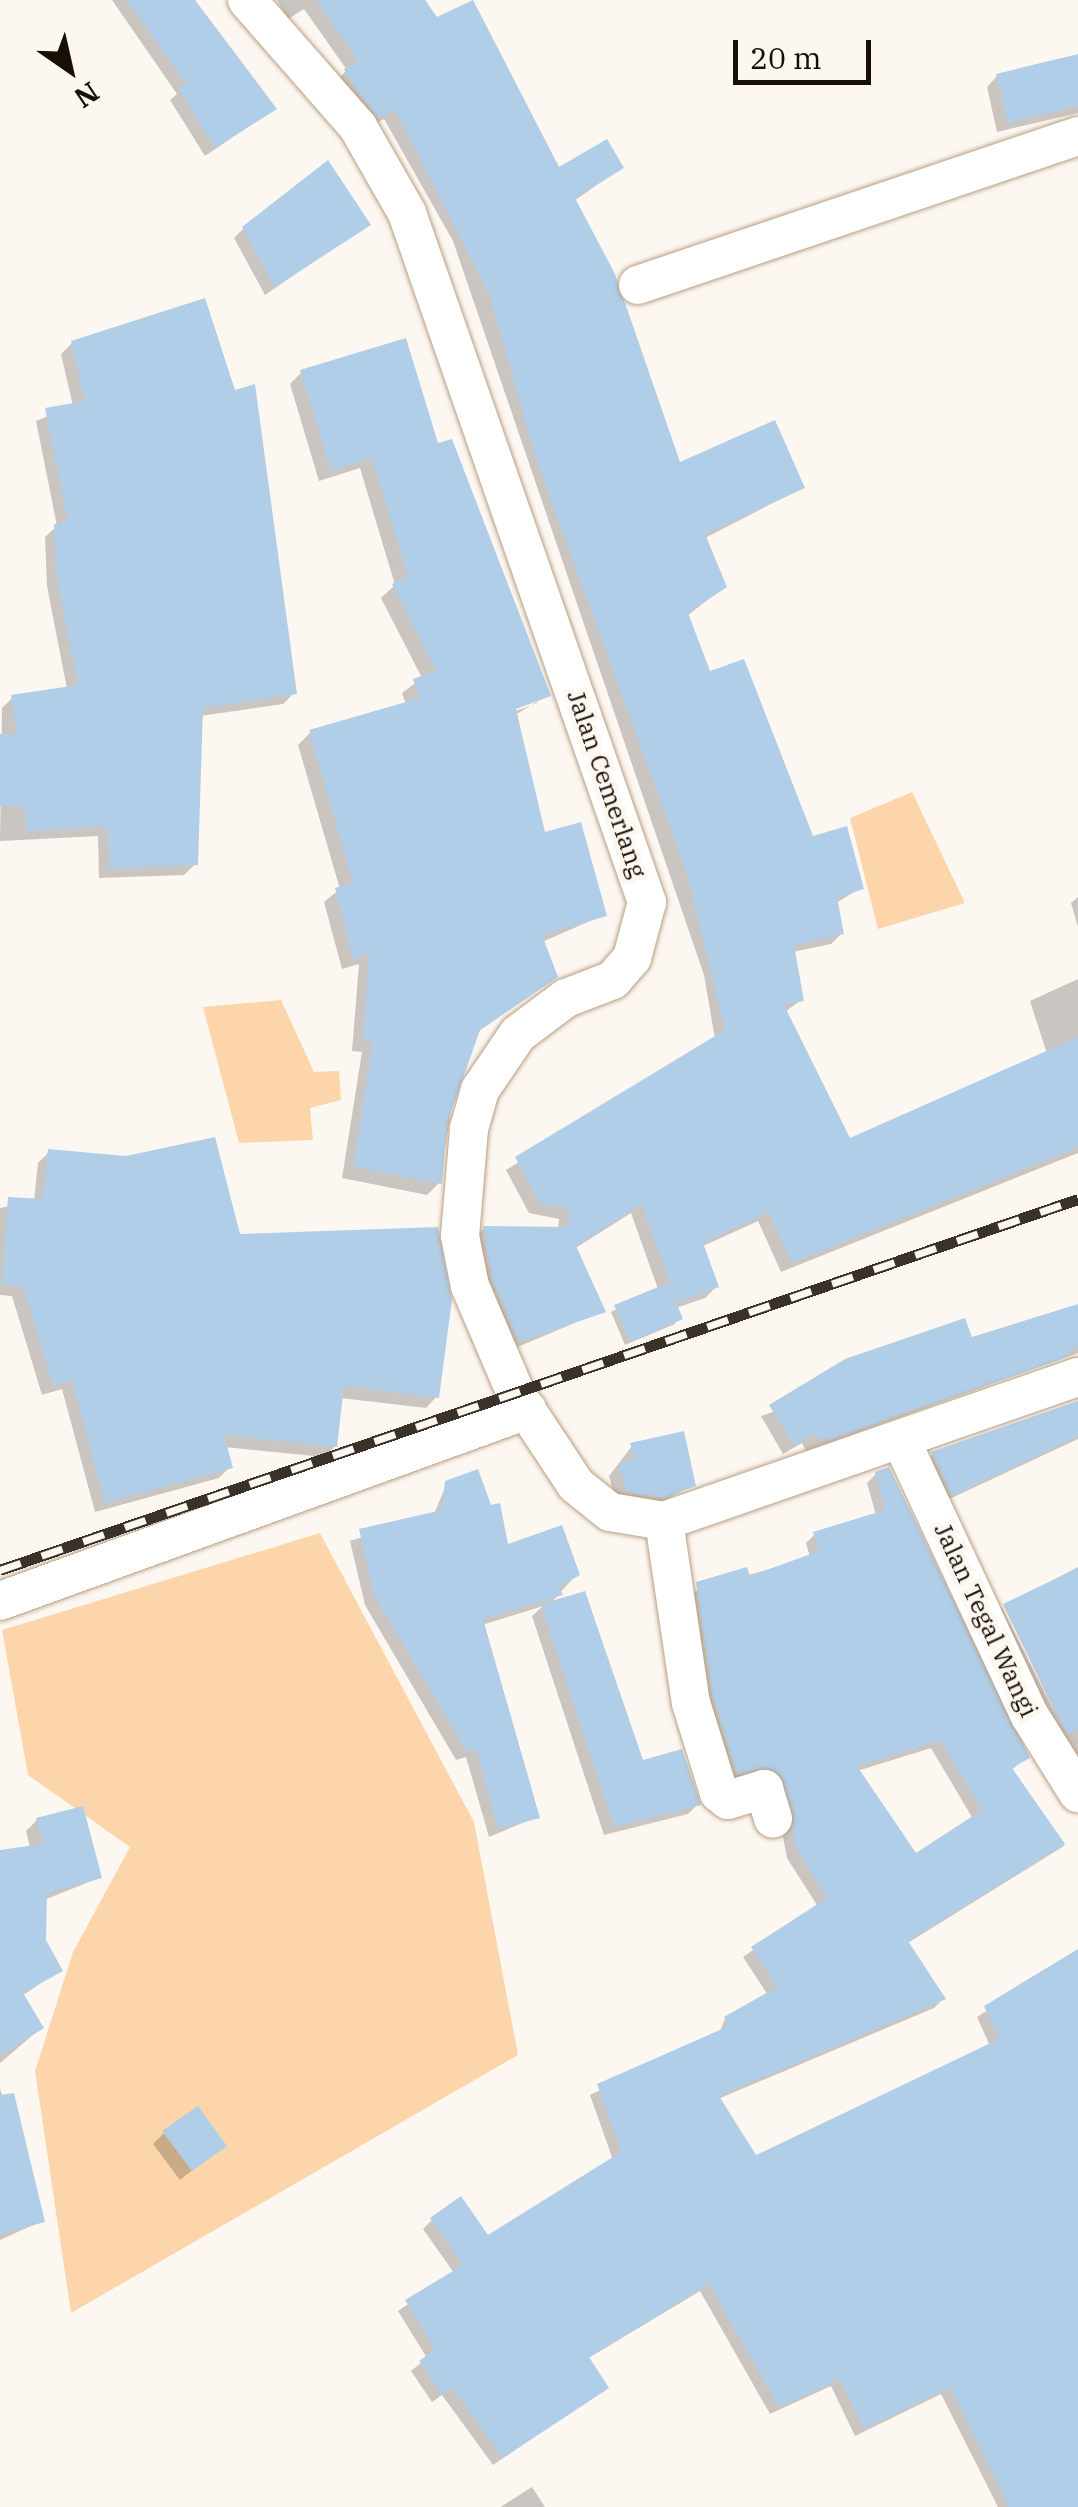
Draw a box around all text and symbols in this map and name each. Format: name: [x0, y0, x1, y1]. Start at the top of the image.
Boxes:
north arrow: [20, 20, 120, 120]
scale bar: [738, 20, 876, 82]
text: 20 m: [750, 38, 822, 77]
text: N: [68, 74, 107, 117]
street label: Jalan Cemerlang: [561, 686, 653, 882]
street label: Jalan Tegal Wangi: [928, 1518, 1044, 1722]

